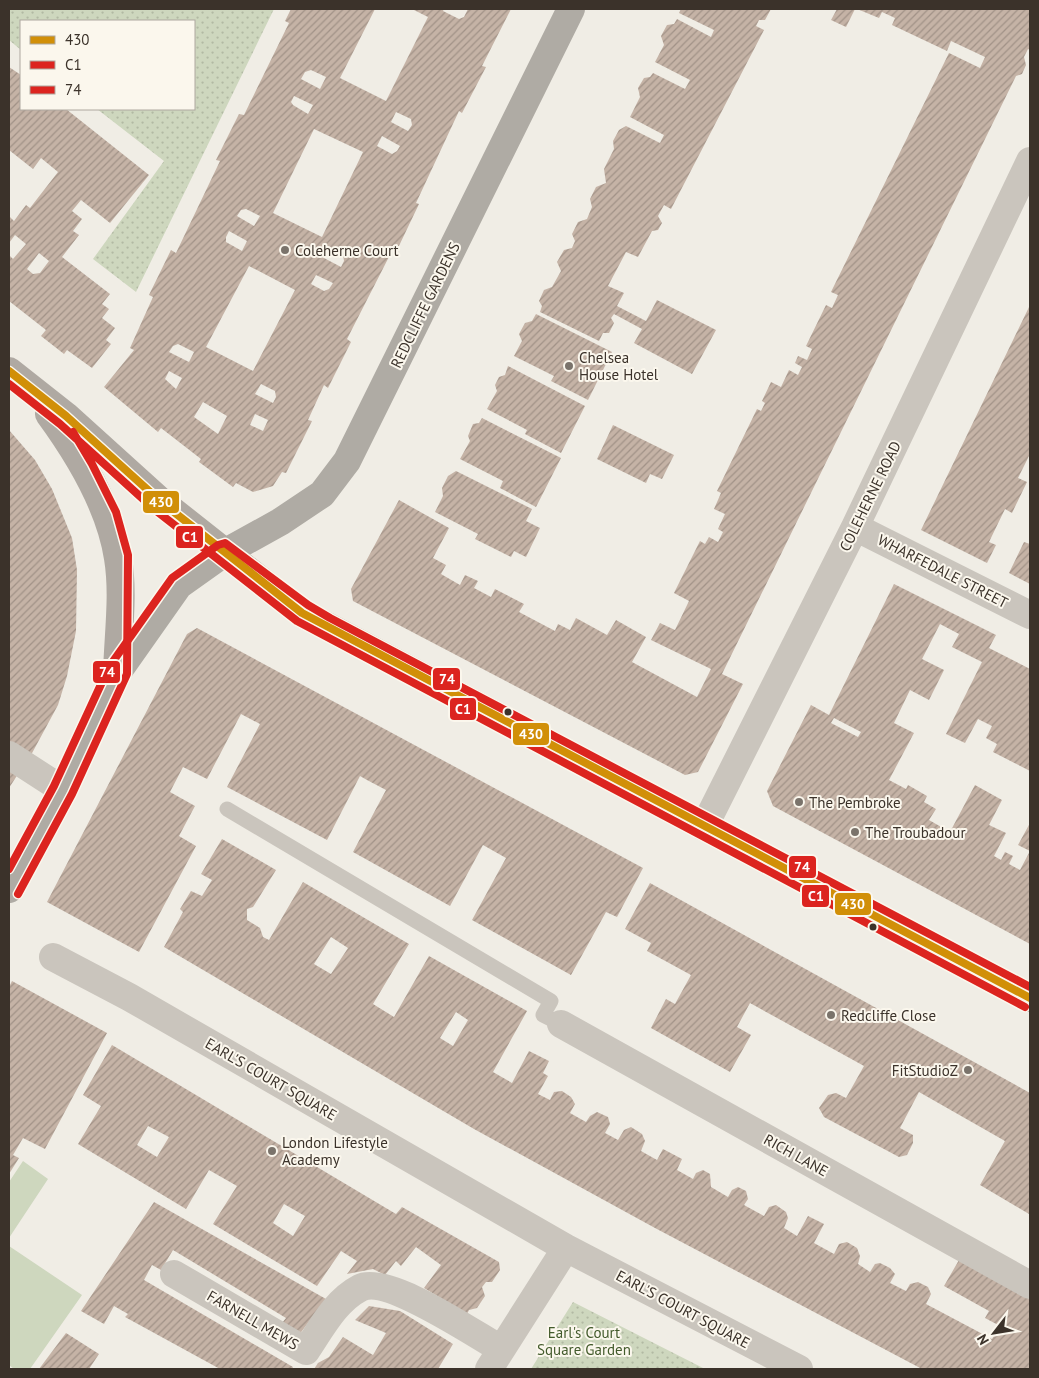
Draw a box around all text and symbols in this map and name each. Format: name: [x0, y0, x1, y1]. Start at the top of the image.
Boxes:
legend: [20, 20, 195, 110]
text: 430: [65, 30, 90, 49]
text: C1: [65, 55, 82, 74]
text: 74: [65, 80, 81, 99]
street label: REDCLIFFE GARDENS: [386, 239, 464, 371]
place label: Coleherne Court: [295, 241, 399, 260]
marker: Coleherne Court: [279, 244, 291, 256]
place label: Chelsea House Hotel: [579, 348, 659, 384]
marker: Chelsea House Hotel: [563, 360, 575, 372]
street label: COLEHERNE ROAD: [835, 438, 905, 554]
line badge: 430: [142, 490, 180, 514]
text: 430: [149, 493, 173, 511]
line badge: C1: [175, 525, 204, 549]
text: C1: [182, 528, 198, 546]
street label: WHARFEDALE STREET: [875, 530, 1012, 612]
line badge: 74: [92, 660, 121, 684]
text: 74: [99, 663, 115, 681]
line badge: 74: [432, 667, 461, 691]
text: 74: [439, 670, 455, 688]
line badge: C1: [449, 697, 477, 721]
text: C1: [455, 700, 471, 718]
unlabelled marker: [503, 707, 513, 717]
line badge: 430: [512, 722, 550, 746]
text: 430: [519, 725, 543, 743]
place label: The Pembroke: [809, 793, 901, 812]
marker: The Pembroke: [793, 796, 805, 808]
place label: The Troubadour: [865, 823, 966, 842]
marker: The Troubadour: [849, 826, 861, 838]
line badge: 74: [788, 855, 817, 879]
text: 74: [794, 858, 810, 876]
line badge: C1: [801, 884, 830, 908]
text: C1: [808, 887, 824, 905]
line badge: 430: [834, 892, 872, 916]
text: 430: [841, 895, 865, 913]
unlabelled marker: [868, 922, 878, 932]
place label: Redcliffe Close: [841, 1006, 936, 1025]
marker: Redcliffe Close: [825, 1009, 837, 1021]
street label: EARL'S COURT SQUARE: [202, 1034, 340, 1124]
place label: FitStudioZ: [892, 1061, 958, 1080]
marker: FitStudioZ: [962, 1064, 974, 1076]
street label: RICH LANE: [760, 1130, 832, 1180]
place label: London Lifestyle Academy: [282, 1133, 388, 1169]
marker: London Lifestyle Academy: [266, 1145, 278, 1157]
street label: EARL'S COURT SQUARE: [613, 1266, 753, 1352]
street label: FARNELL MEWS: [204, 1286, 302, 1354]
north arrow: [969, 1308, 1019, 1358]
park label: Earl's Court Square Garden: [537, 1323, 631, 1359]
text: N: [973, 1331, 993, 1348]

